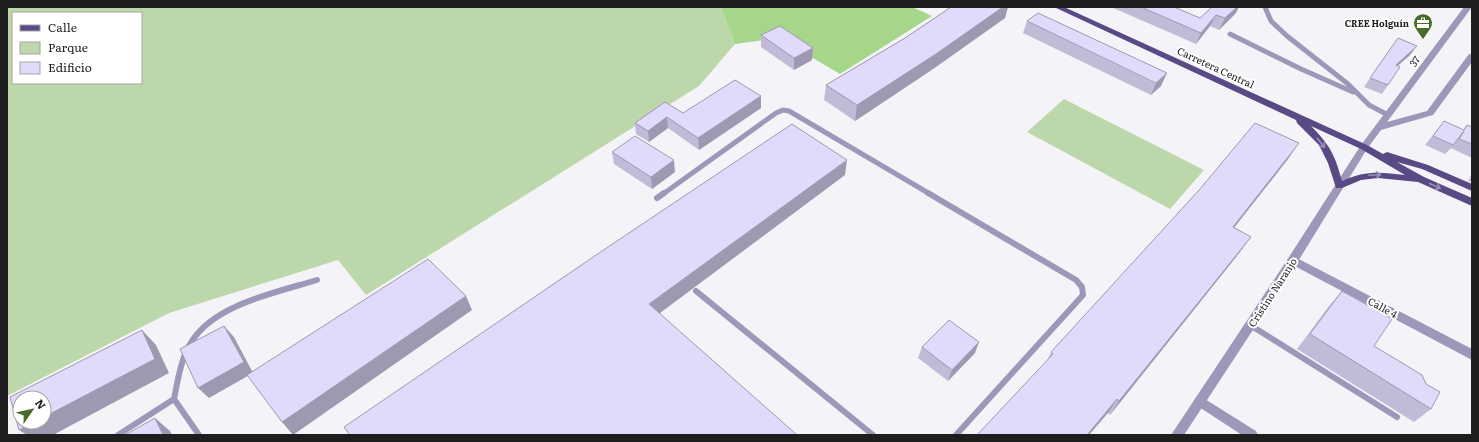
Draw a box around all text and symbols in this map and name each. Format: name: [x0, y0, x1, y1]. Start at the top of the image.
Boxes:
legend: [12, 12, 142, 84]
office icon: CREE Holguín: [1412, 12, 1434, 40]
place label: CREE Holguín: [1345, 16, 1410, 30]
text: Calle: [48, 18, 77, 36]
text: Parque: [48, 38, 88, 56]
street label: Carretera Central: [1175, 43, 1258, 92]
street label: 37: [1405, 52, 1423, 70]
text: Edificio: [48, 58, 92, 76]
one-way arrow: [1317, 138, 1326, 149]
one-way arrow: [1369, 172, 1382, 179]
one-way arrow: [1429, 182, 1441, 190]
street label: Cristino Naranjo: [1244, 254, 1300, 330]
street label: Calle 4: [1366, 293, 1401, 321]
north arrow: [12, 390, 52, 430]
text: N: [32, 396, 50, 412]

